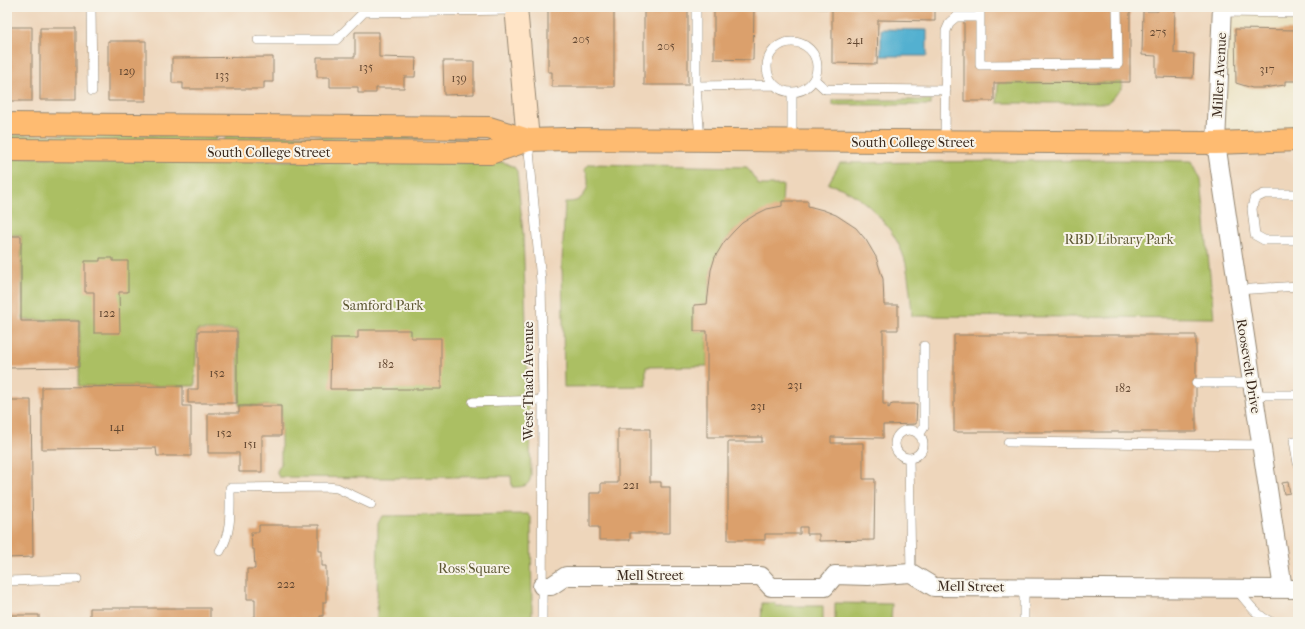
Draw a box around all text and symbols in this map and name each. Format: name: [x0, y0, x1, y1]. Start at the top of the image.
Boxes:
house number: 275: [1149, 25, 1167, 39]
house number: 205: [572, 32, 590, 46]
street label: Miller Avenue: [1209, 32, 1230, 118]
house number: 241: [846, 33, 864, 47]
house number: 205: [657, 39, 675, 53]
house number: 135: [359, 60, 373, 74]
house number: 317: [1260, 62, 1275, 76]
house number: 129: [119, 64, 135, 78]
house number: 133: [215, 68, 229, 82]
house number: 139: [451, 71, 467, 85]
street label: South College Street: [851, 134, 975, 151]
street label: South College Street: [207, 144, 331, 161]
park label: RBD Library Park: [1064, 231, 1174, 248]
park label: Samford Park: [343, 297, 424, 314]
house number: 122: [99, 306, 115, 320]
street label: Roosevelt Drive: [1233, 317, 1264, 415]
street label: West Thach Avenue: [520, 321, 537, 442]
house number: 182: [378, 357, 394, 371]
house number: 152: [209, 366, 225, 380]
house number: 231: [787, 378, 803, 392]
house number: 182: [1115, 381, 1131, 395]
house number: 231: [750, 399, 766, 413]
house number: 141: [109, 420, 125, 434]
house number: 152: [216, 426, 232, 440]
house number: 151: [243, 437, 257, 451]
house number: 221: [623, 478, 639, 492]
park label: Ross Square: [438, 560, 510, 577]
street label: Mell Street: [616, 567, 684, 584]
house number: 222: [277, 577, 295, 591]
street label: Mell Street: [937, 577, 1005, 596]

